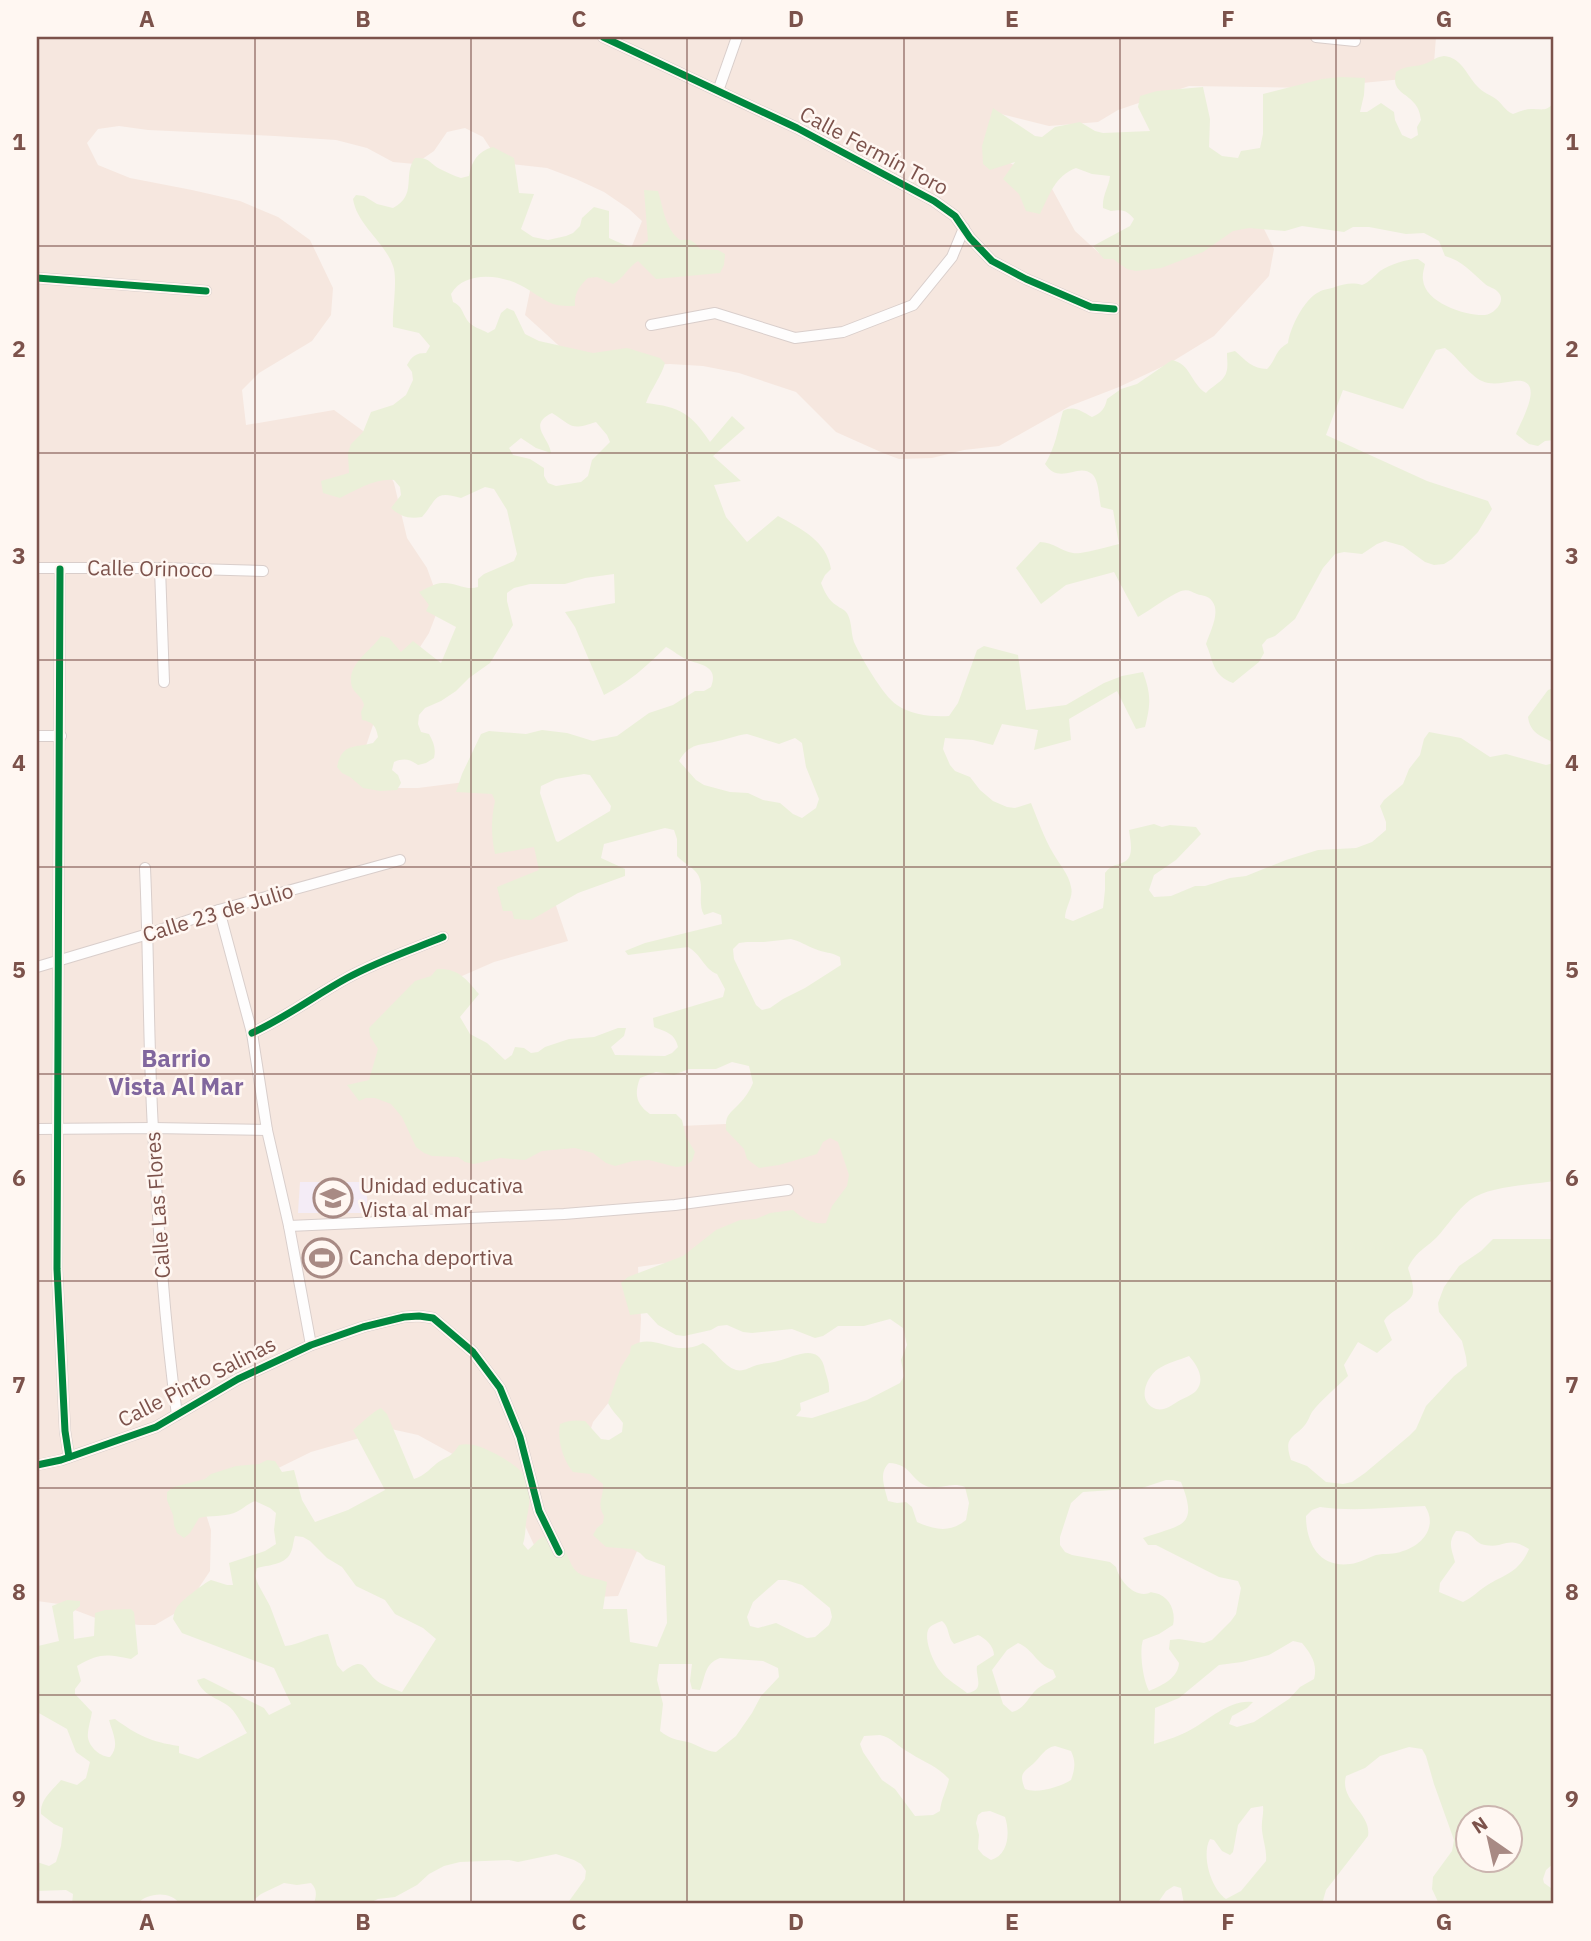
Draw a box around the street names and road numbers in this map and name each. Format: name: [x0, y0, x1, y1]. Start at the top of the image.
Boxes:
street label: Calle Fermín Toro: [795, 99, 954, 201]
street label: Calle Orinoco: [87, 553, 213, 583]
street label: Calle 23 de Julio: [139, 876, 297, 948]
street label: Calle Las Flores: [138, 1131, 176, 1280]
street label: Calle Pinto Salinas: [113, 1329, 280, 1433]

